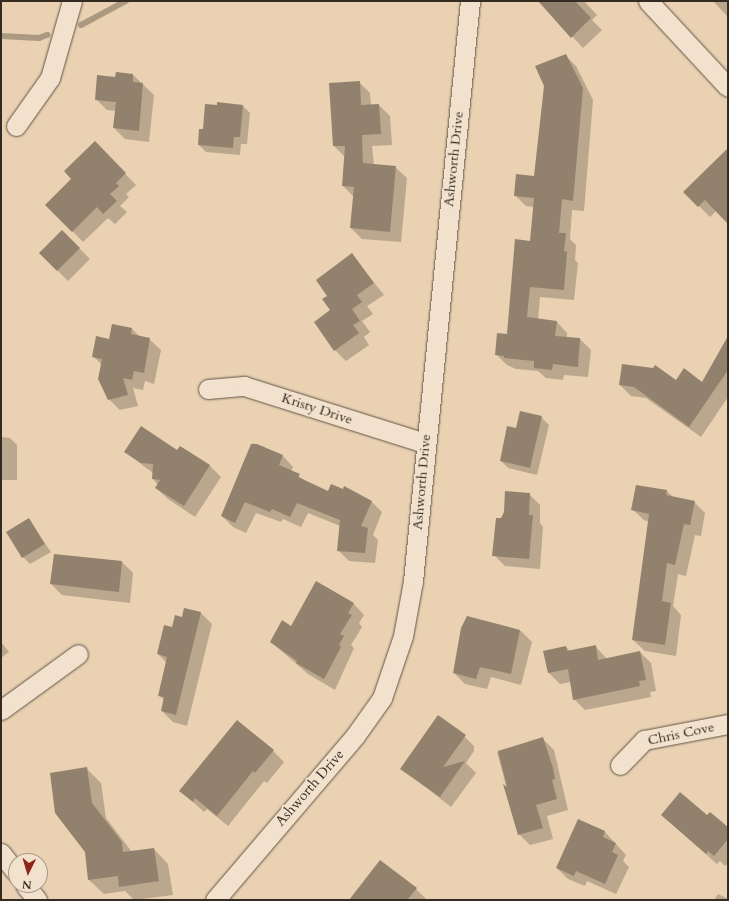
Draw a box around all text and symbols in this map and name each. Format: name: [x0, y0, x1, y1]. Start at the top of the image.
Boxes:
street label: Ashworth Drive: [441, 110, 467, 208]
street label: Kristy Drive: [279, 390, 355, 428]
street label: Ashworth Drive: [409, 433, 435, 531]
street label: Chris Cove: [646, 719, 716, 749]
street label: Ashworth Drive: [272, 746, 348, 830]
north arrow: [8, 853, 48, 893]
text: N: [22, 877, 32, 892]

